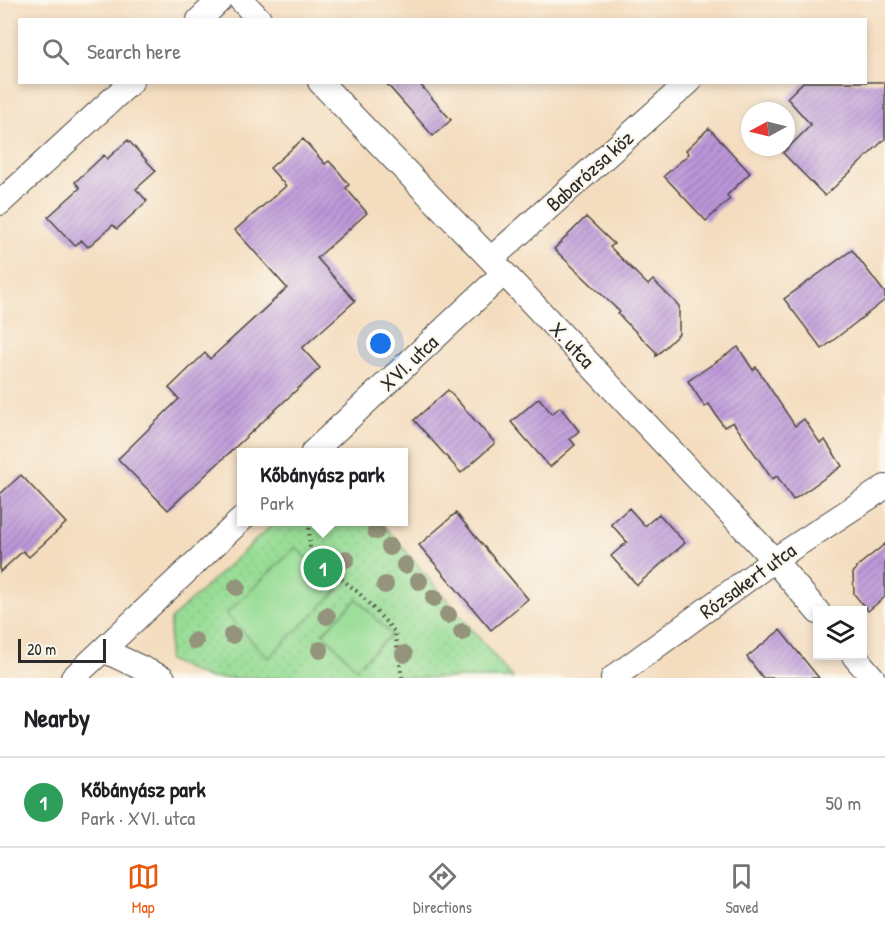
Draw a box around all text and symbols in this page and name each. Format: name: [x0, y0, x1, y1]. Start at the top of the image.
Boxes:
search box: [18, 18, 867, 84]
icon: search: [39, 35, 72, 68]
text: Search here: [87, 36, 181, 66]
north arrow: [741, 102, 795, 156]
street label: Babarózsa köz: [540, 124, 640, 218]
street label: X. utca: [543, 315, 601, 374]
street label: XVI. utca: [373, 328, 444, 397]
your location: [366, 329, 395, 358]
popup: [237, 448, 408, 526]
text: Kőbányász park: [260, 459, 385, 489]
text: Park: [260, 489, 294, 516]
street label: Rózsakert utca: [694, 536, 802, 625]
pin: 1: [304, 546, 342, 590]
map controls: [813, 606, 867, 660]
button: layers: [813, 606, 867, 660]
scale bar: [18, 636, 106, 664]
text: 20 m: [27, 638, 56, 660]
text: Nearby: [24, 700, 90, 735]
text: Kőbányász park: [81, 774, 206, 804]
text: 1: [40, 789, 47, 816]
text: 50 m: [825, 789, 861, 816]
text: Park · XVI. utca: [81, 804, 195, 831]
tab: Map: [127, 860, 160, 918]
tab: Directions: [413, 860, 472, 918]
tab: Saved: [725, 860, 758, 918]

